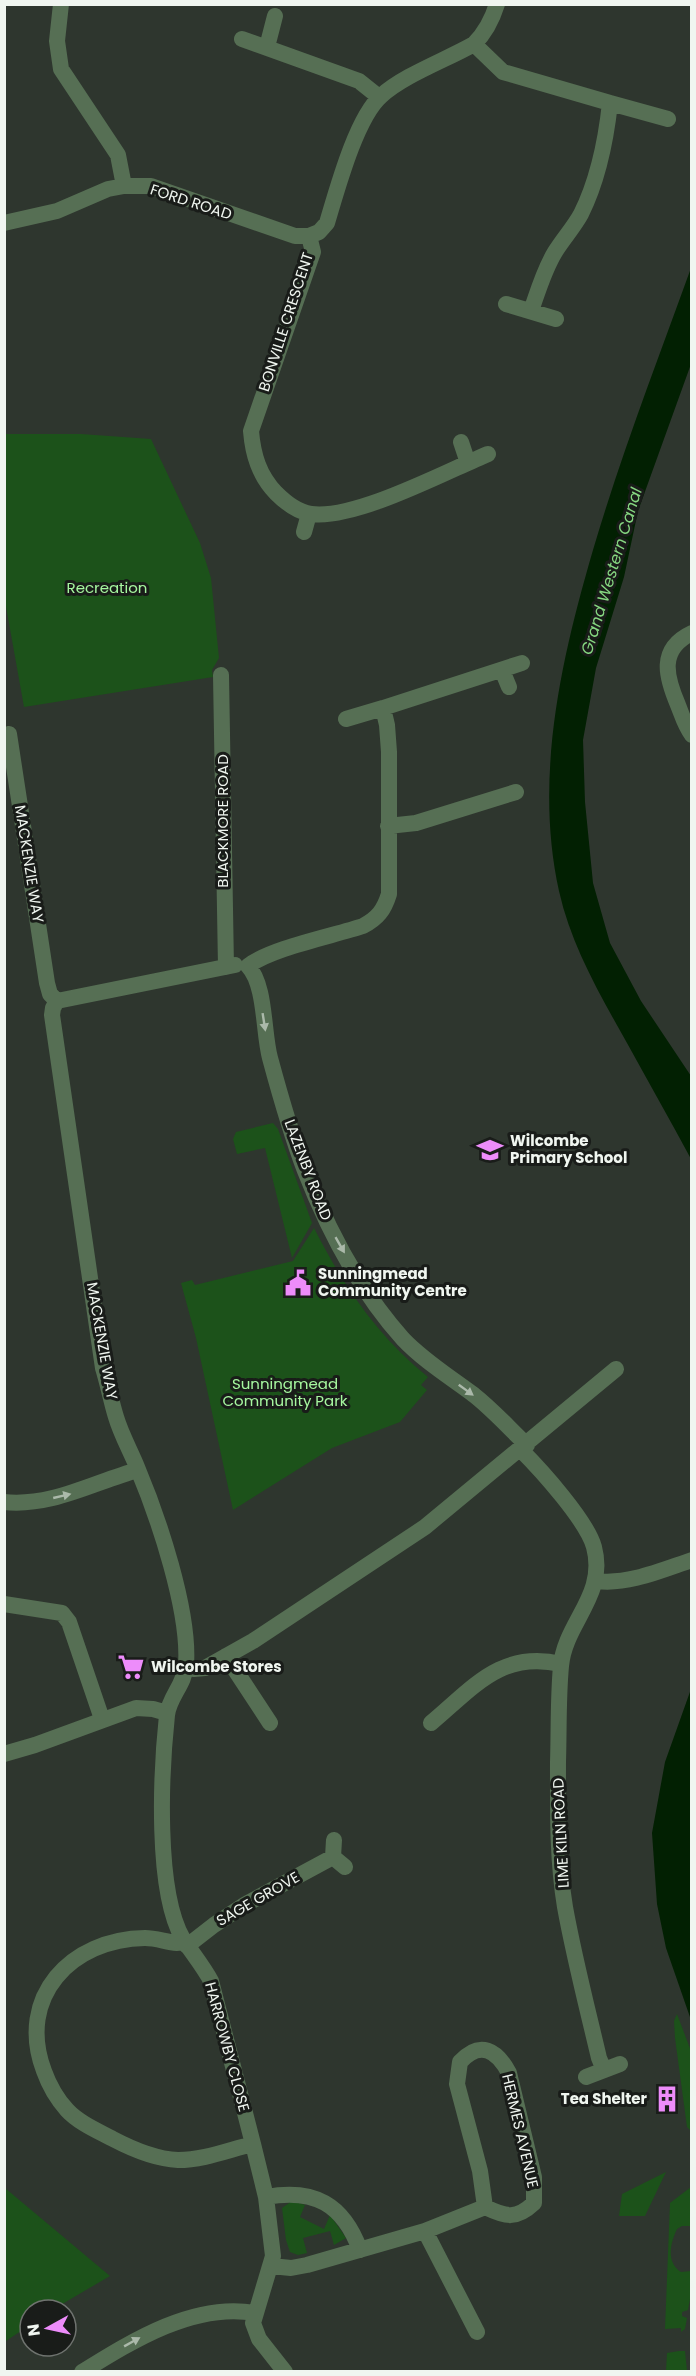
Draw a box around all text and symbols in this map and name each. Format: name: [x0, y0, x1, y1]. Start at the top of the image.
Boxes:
street label: FORD ROAD: [148, 178, 235, 225]
street label: BONVILLE CRESCENT: [253, 250, 318, 394]
water label: Grand Western Canal: [575, 485, 648, 658]
park label: Recreation: [67, 577, 147, 598]
street label: BLACKMORE ROAD: [212, 754, 233, 888]
street label: MACKENZIE WAY: [10, 804, 49, 924]
one-way arrow: [260, 1012, 269, 1031]
street label: LAZENBY ROAD: [280, 1116, 337, 1223]
place label: Wilcombe Primary School: [510, 1130, 627, 1168]
school or university icon: Wilcombe Primary School: [475, 1135, 505, 1165]
one-way arrow: [334, 1237, 345, 1253]
place label: Sunningmead Community Centre: [318, 1263, 467, 1301]
public building icon: Sunningmead Community Centre: [283, 1268, 313, 1298]
street label: MACKENZIE WAY: [82, 1281, 123, 1401]
park label: Sunningmead Community Park: [222, 1373, 348, 1411]
one-way arrow: [458, 1384, 474, 1396]
one-way arrow: [53, 1490, 71, 1500]
supermarket icon: Wilcombe Stores: [116, 1652, 146, 1682]
place label: Wilcombe Stores: [151, 1656, 282, 1677]
street label: LIME KILN ROAD: [547, 1777, 574, 1889]
street label: SAGE GROVE: [212, 1866, 303, 1931]
street label: HARROWBY CLOSE: [200, 1980, 255, 2114]
street label: HERMES AVENUE: [497, 2072, 544, 2190]
building icon: Tea Shelter: [652, 2084, 682, 2114]
place label: Tea Shelter: [561, 2088, 648, 2109]
north arrow: [18, 2298, 78, 2358]
text: N: [21, 2322, 46, 2338]
one-way arrow: [124, 2337, 141, 2347]

